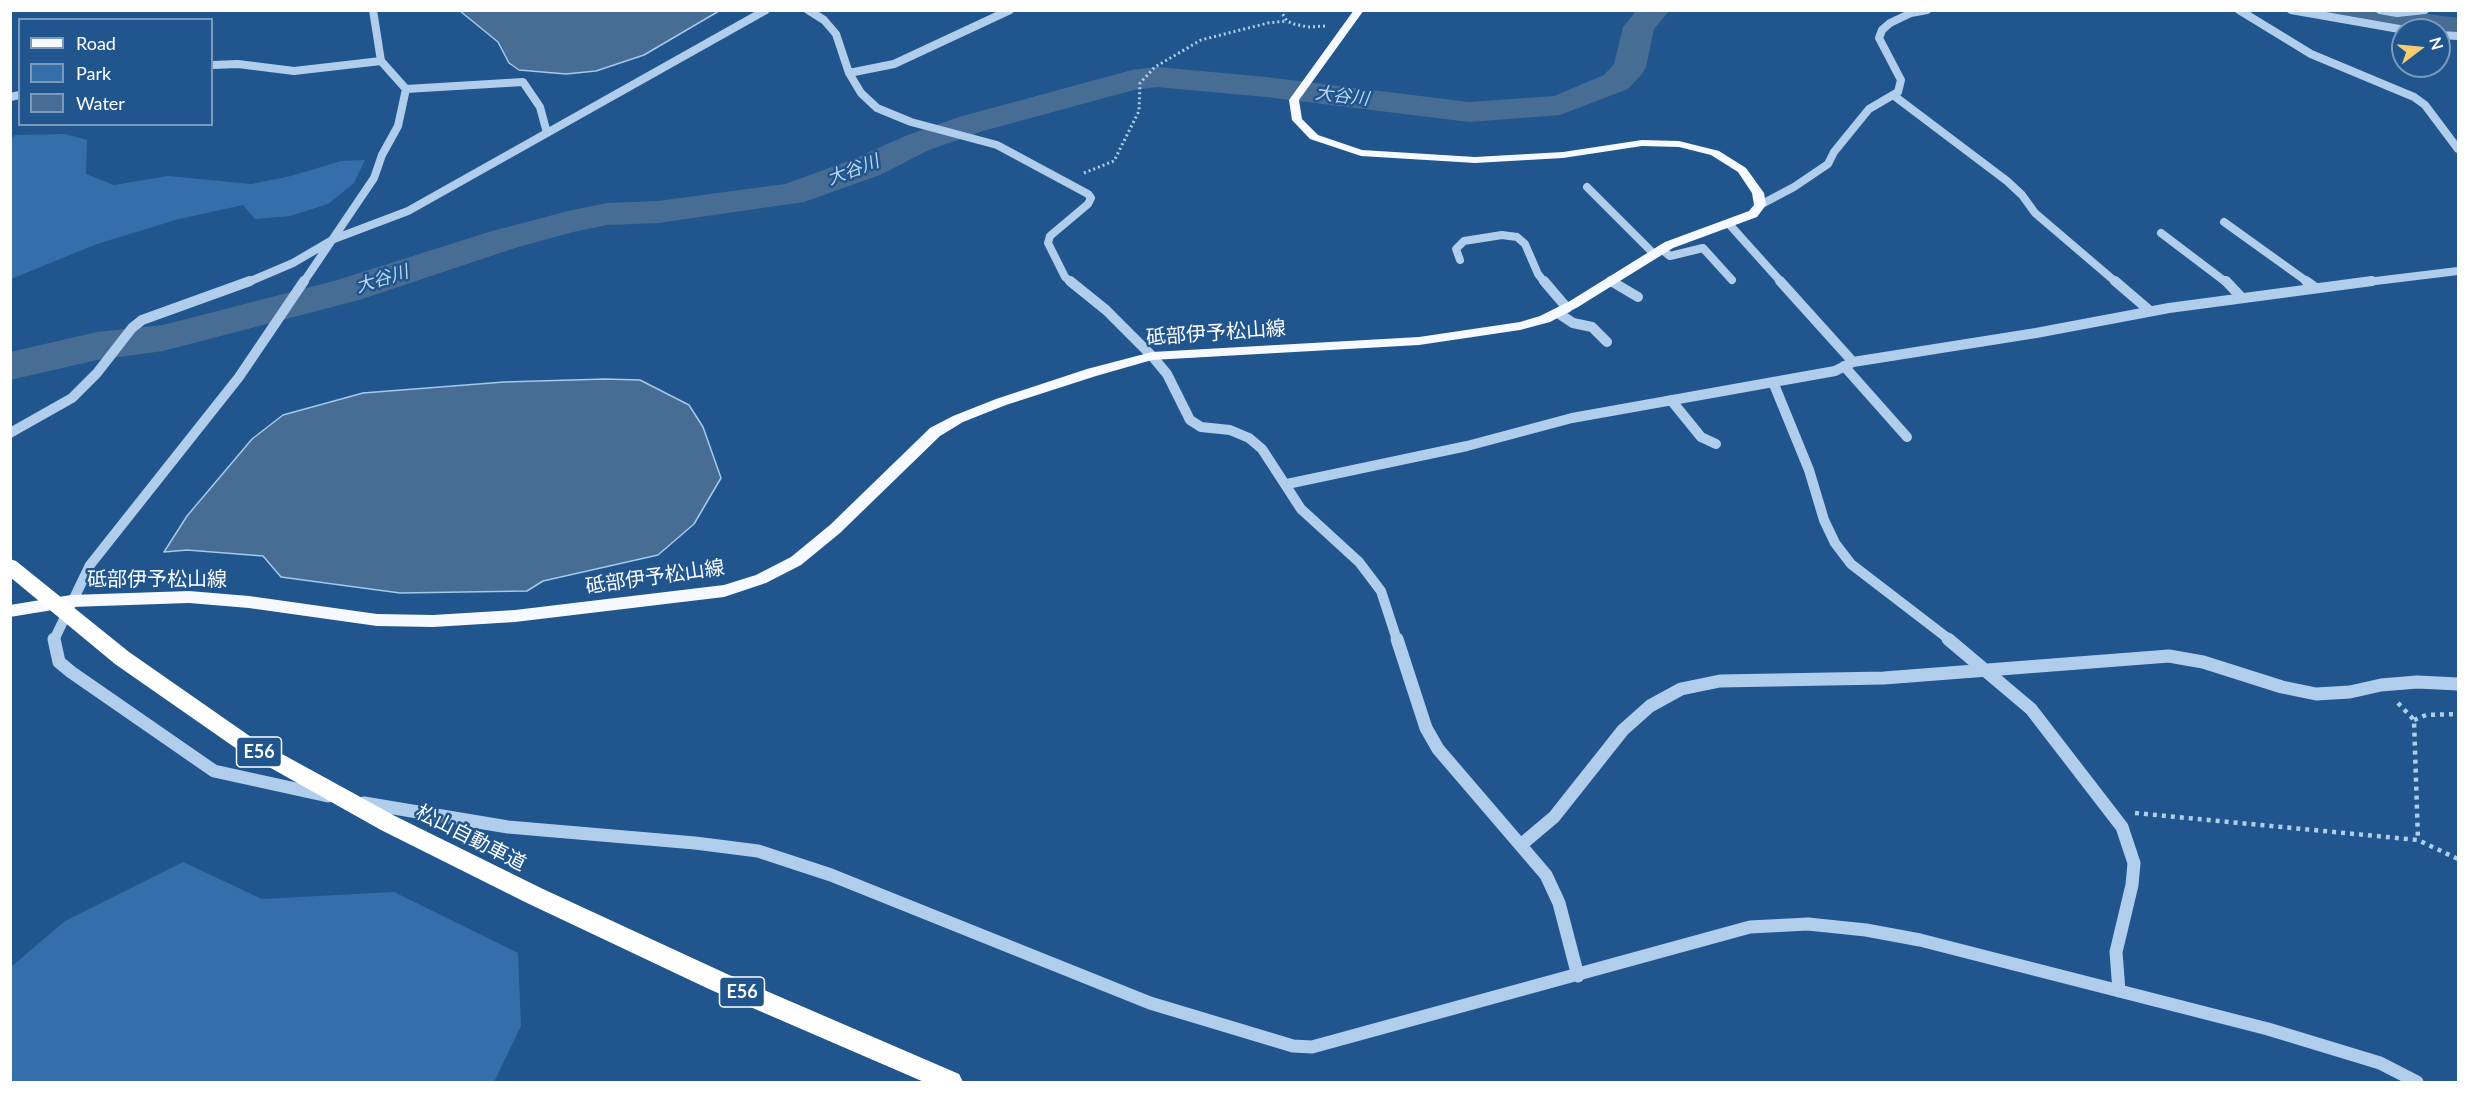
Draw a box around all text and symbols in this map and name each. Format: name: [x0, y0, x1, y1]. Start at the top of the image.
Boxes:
legend: [18, 18, 213, 126]
north arrow: [2391, 18, 2451, 78]
text: Road: [76, 32, 116, 54]
text: N: [2426, 35, 2448, 52]
text: Park: [76, 62, 111, 84]
water label: 大谷川: [1314, 82, 1370, 110]
text: Water: [76, 92, 125, 114]
water label: 大谷川: [824, 150, 882, 190]
water label: 大谷川: [353, 261, 411, 297]
street label: 砥部伊予松山線: [1145, 316, 1287, 350]
street label: 砥部伊予松山線: [584, 555, 726, 599]
street label: 砥部伊予松山線: [87, 568, 227, 592]
road number: E56: [236, 737, 282, 767]
street label: 松山自動車道: [412, 800, 530, 876]
road number: E56: [720, 977, 764, 1007]

